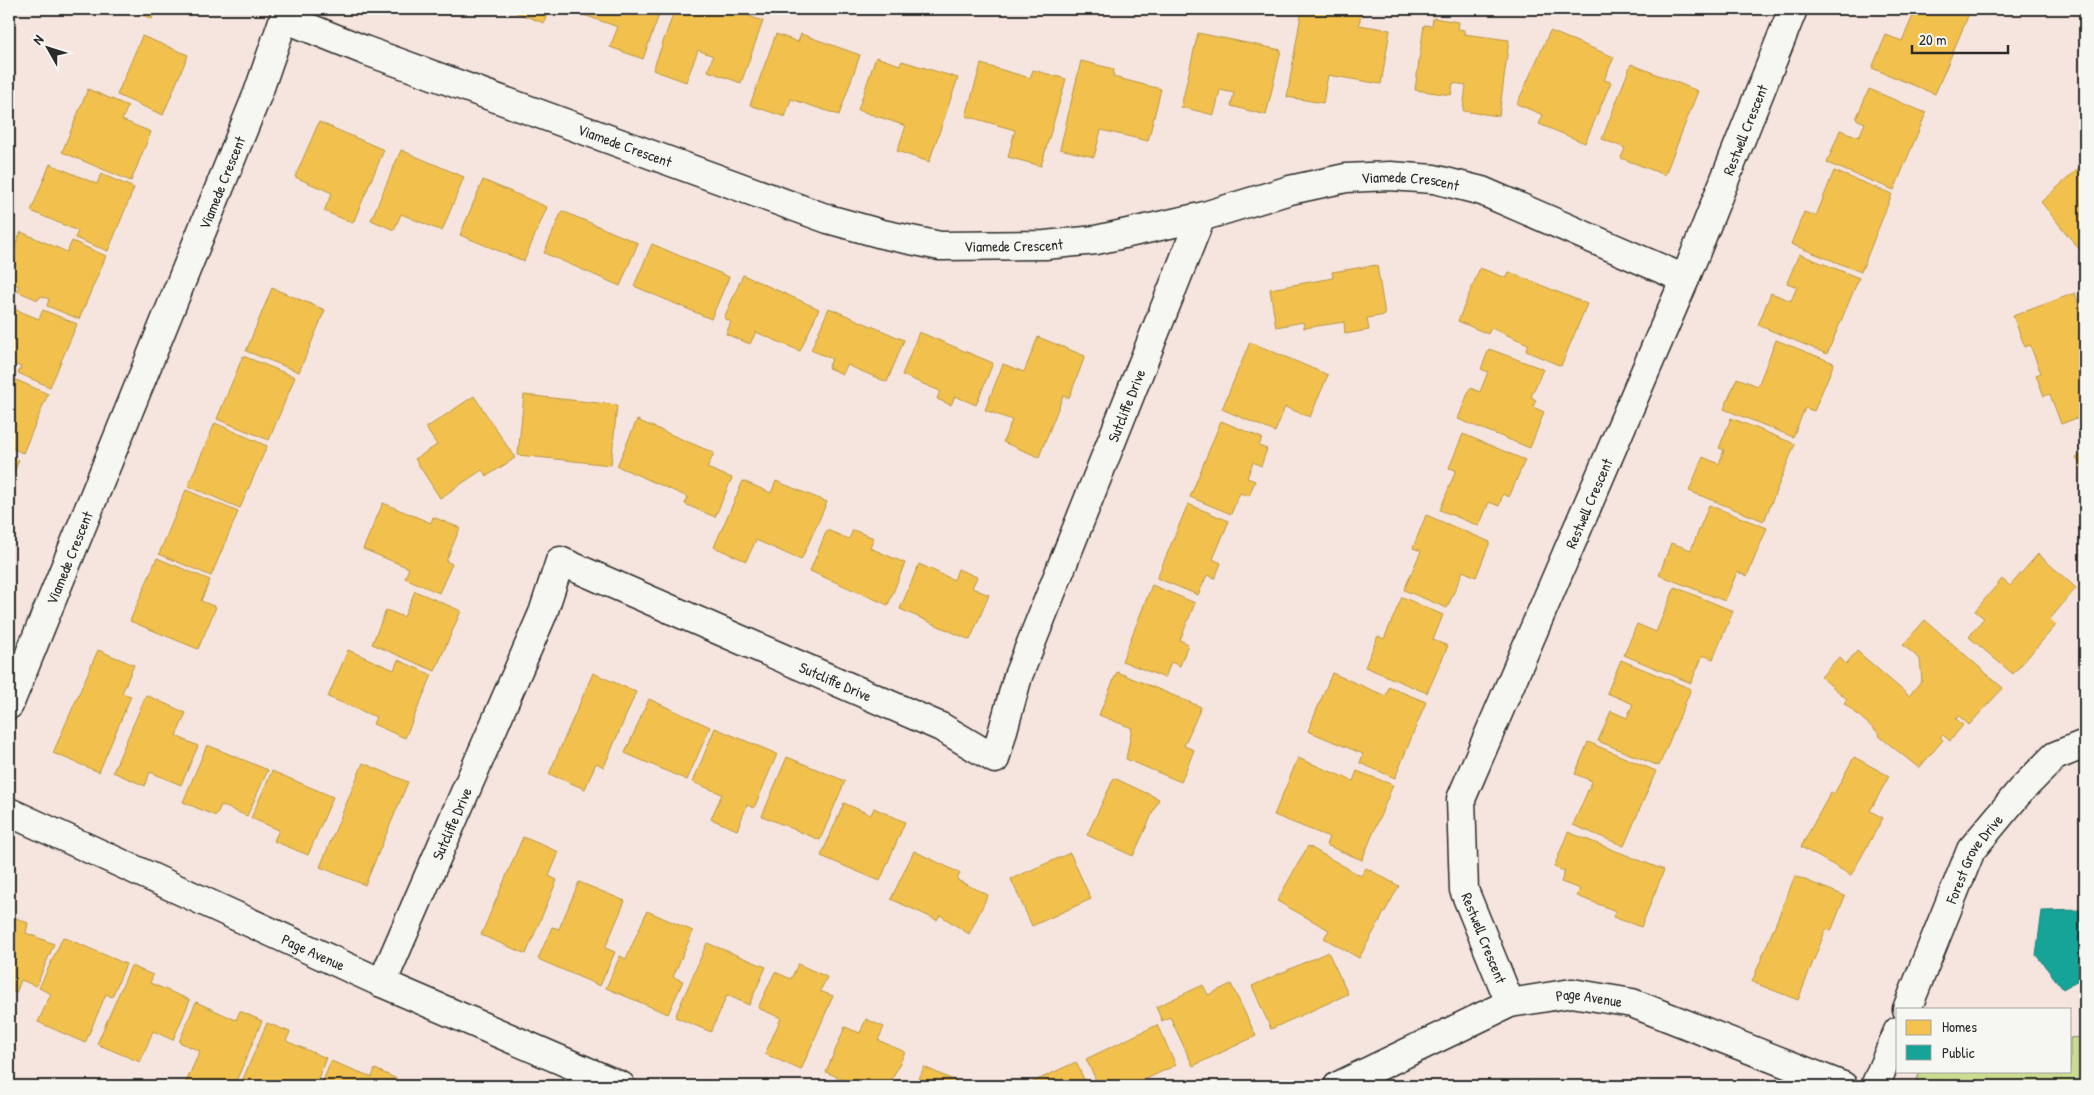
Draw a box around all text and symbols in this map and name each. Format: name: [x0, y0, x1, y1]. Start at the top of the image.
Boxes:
north arrow: [22, 22, 72, 72]
scale bar: [1912, 22, 2008, 54]
text: 20 m: [1919, 29, 1946, 50]
text: N: [28, 30, 48, 48]
street label: Restwell Crescent: [1717, 80, 1773, 178]
street label: Viamede Crescent: [575, 118, 676, 172]
street label: Viamede Crescent: [193, 132, 250, 232]
street label: Viamede Crescent: [1361, 165, 1462, 196]
street label: Viamede Crescent: [964, 233, 1065, 256]
street label: Sutcliffe Drive: [1102, 366, 1150, 445]
street label: Restwell Crescent: [1560, 454, 1617, 552]
street label: Viamede Crescent: [41, 507, 98, 607]
street label: Sutcliffe Drive: [796, 656, 875, 706]
street label: Sutcliffe Drive: [426, 784, 476, 863]
street label: Forest Grove Drive: [1940, 810, 2007, 907]
street label: Restwell Crescent: [1456, 890, 1512, 987]
street label: Page Avenue: [279, 928, 349, 975]
street label: Page Avenue: [1554, 982, 1624, 1012]
legend: [1896, 1008, 2072, 1072]
text: Homes: [1942, 1016, 1977, 1037]
text: Public: [1942, 1042, 1975, 1063]

